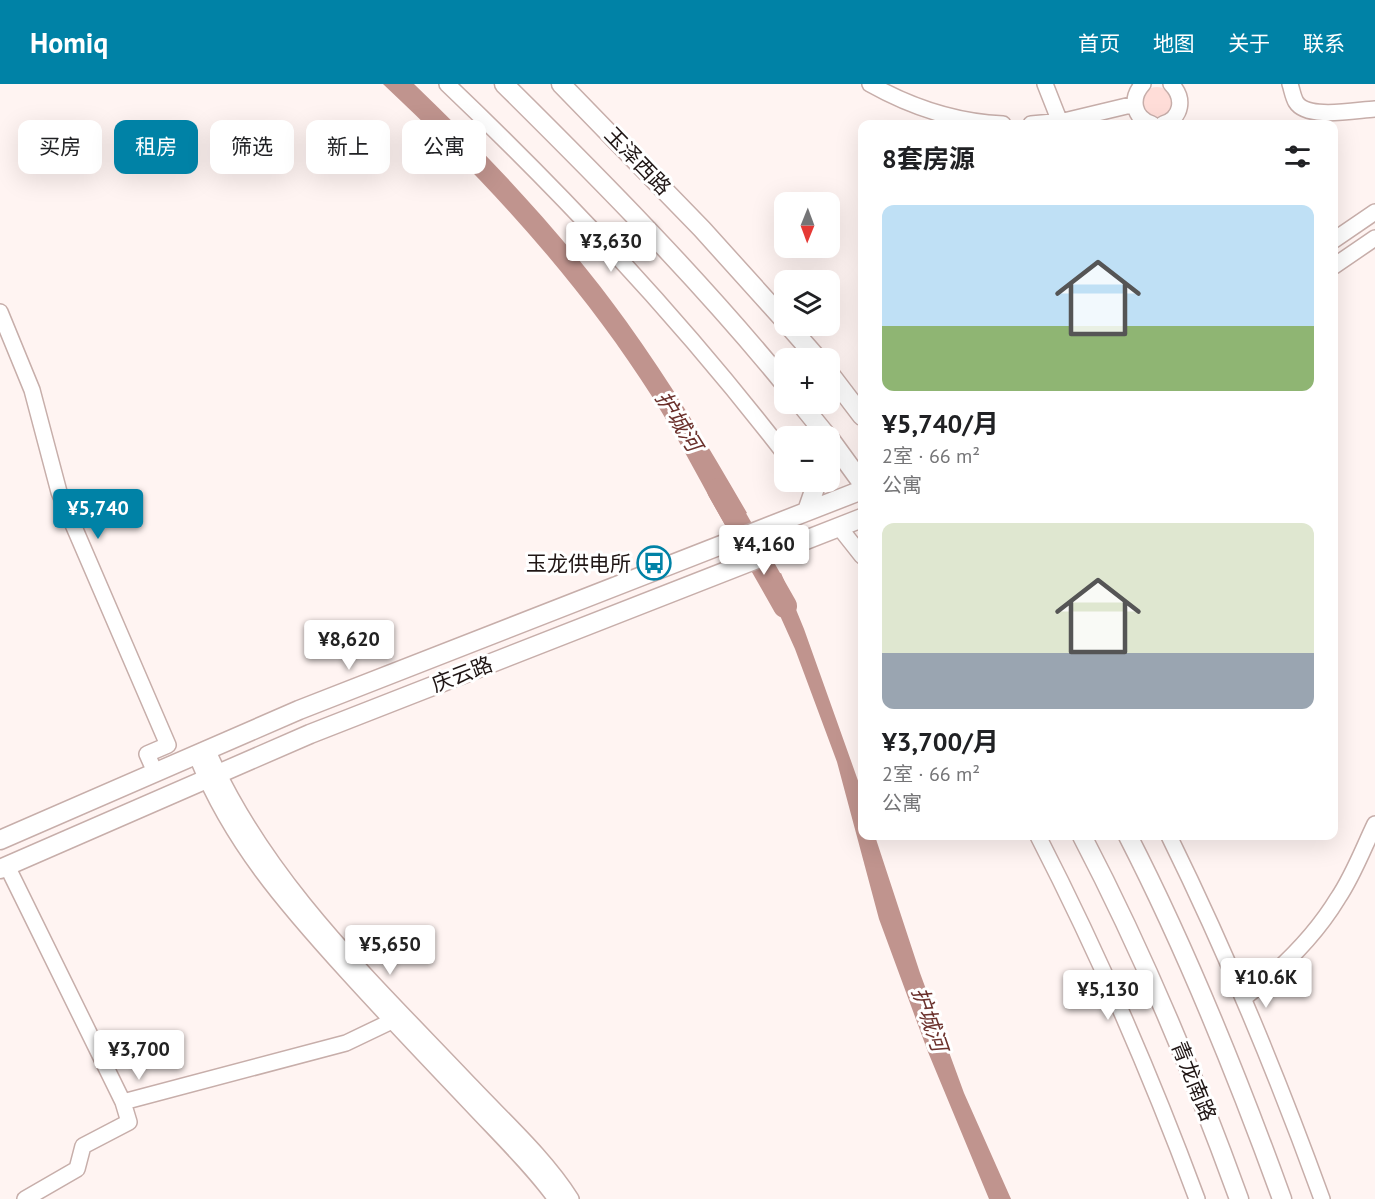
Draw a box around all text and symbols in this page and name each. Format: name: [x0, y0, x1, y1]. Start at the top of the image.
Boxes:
text: Homiq: [30, 24, 108, 61]
text: 首页: [1078, 30, 1120, 57]
text: 地图: [1153, 30, 1195, 57]
text: 关于: [1228, 30, 1270, 57]
text: 联系: [1303, 30, 1345, 57]
chip: 买房: [18, 120, 102, 174]
chip: 租房: [114, 120, 198, 174]
chip: 筛选: [210, 120, 294, 174]
chip: 新上: [306, 120, 390, 174]
chip: 公寓: [402, 120, 486, 174]
street label: 玉泽西路: [599, 121, 677, 201]
icon: filters: [1281, 140, 1314, 173]
text: 8套房源: [882, 142, 975, 175]
north arrow: [774, 192, 840, 258]
map controls: [774, 192, 840, 492]
pin: ¥3,630: [562, 222, 660, 273]
text: ¥3,630: [580, 228, 642, 254]
icon: home: [1044, 244, 1152, 352]
button: layers: [774, 270, 840, 336]
button: +: [774, 348, 840, 414]
water label: 护城河: [650, 386, 710, 460]
text: ¥5,740/月: [882, 407, 999, 440]
button: −: [774, 426, 840, 492]
text: 2室 · 66 m²: [882, 443, 980, 469]
text: 公寓: [882, 472, 922, 498]
pin: ¥5,740: [49, 489, 147, 540]
text: ¥5,740: [67, 495, 129, 521]
pin: ¥4,160: [715, 525, 813, 576]
text: ¥4,160: [733, 531, 795, 557]
bus stop icon: 玉龙供电所: [636, 545, 672, 581]
place label: 玉龙供电所: [526, 550, 631, 577]
icon: home: [1044, 562, 1152, 670]
pin: ¥8,620: [300, 620, 398, 671]
text: ¥8,620: [318, 626, 380, 652]
street label: 庆云路: [428, 650, 496, 698]
text: ¥3,700/月: [882, 725, 999, 758]
text: 2室 · 66 m²: [882, 761, 980, 787]
text: 公寓: [882, 790, 922, 816]
pin: ¥5,650: [341, 925, 439, 976]
text: ¥5,650: [359, 931, 421, 957]
pin: ¥10.6K: [1217, 958, 1315, 1009]
text: ¥10.6K: [1235, 964, 1297, 990]
pin: ¥5,130: [1059, 970, 1157, 1021]
text: ¥5,130: [1077, 976, 1139, 1002]
water label: 护城河: [906, 983, 955, 1059]
pin: ¥3,700: [90, 1030, 188, 1081]
text: ¥3,700: [108, 1036, 170, 1062]
street label: 青龙南路: [1166, 1037, 1222, 1125]

